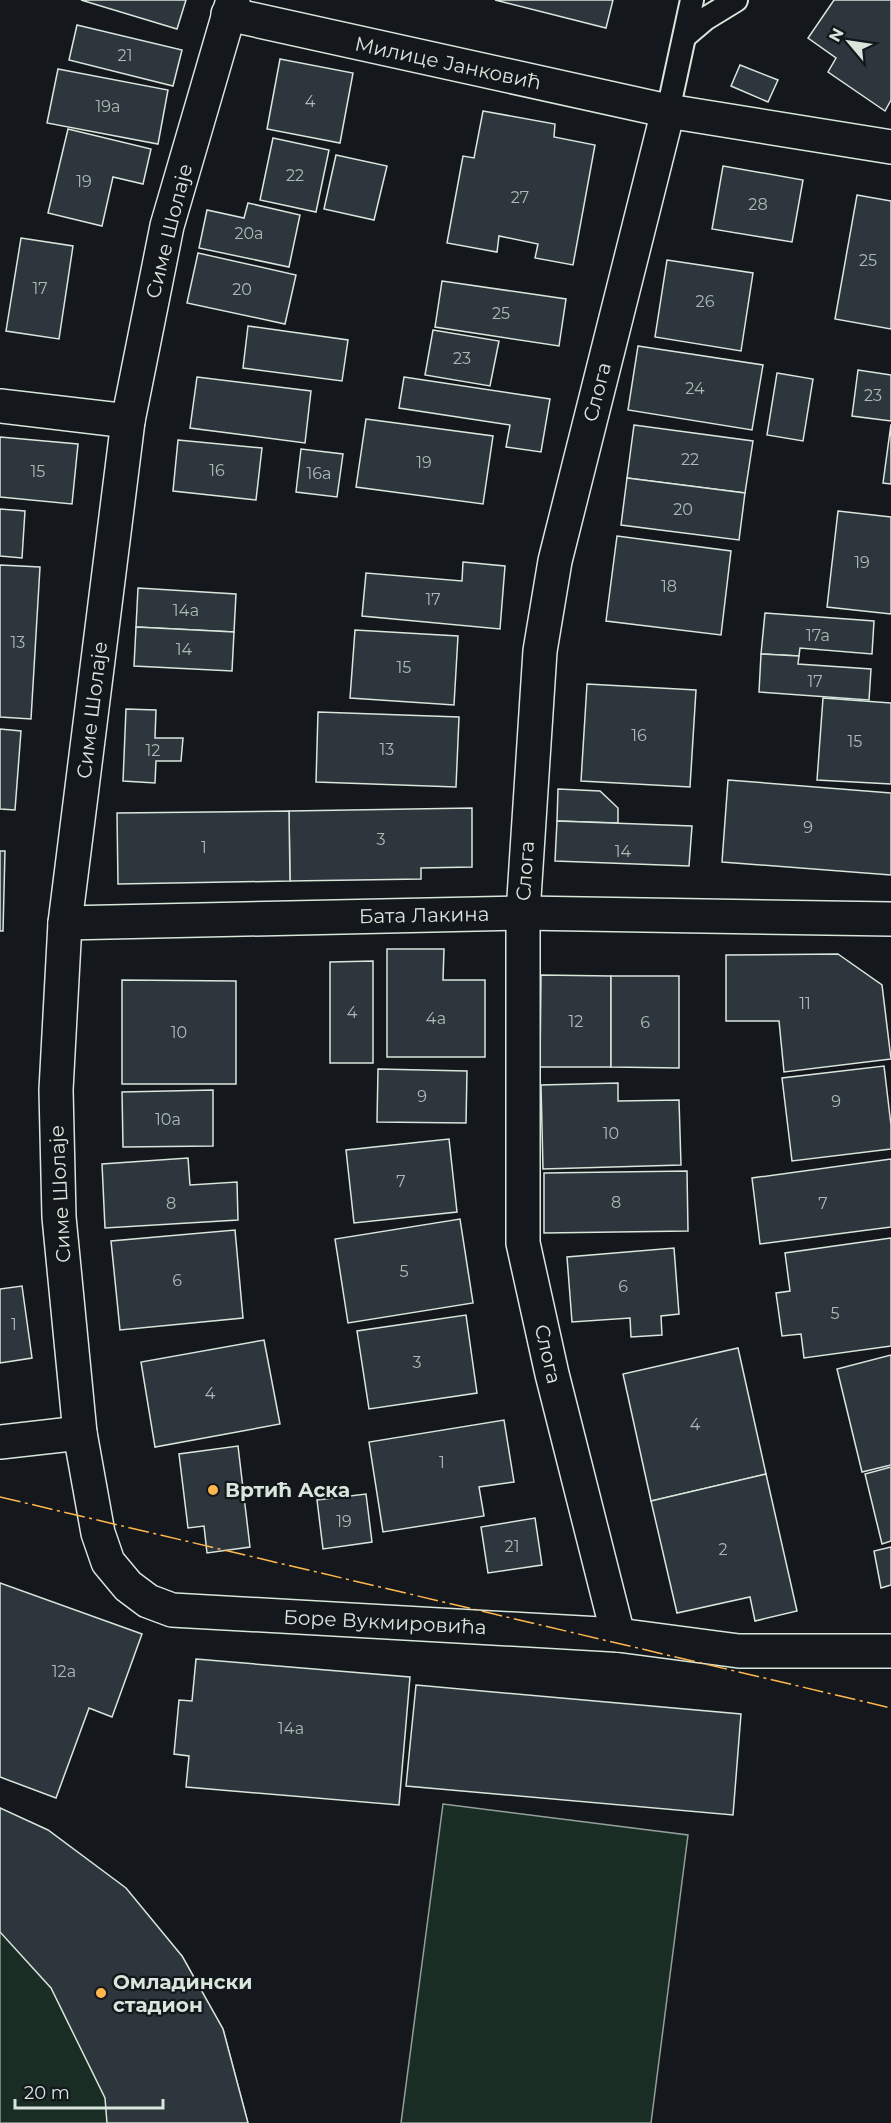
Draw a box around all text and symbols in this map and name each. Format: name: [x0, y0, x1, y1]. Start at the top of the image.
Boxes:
north arrow: [819, 12, 879, 72]
text: N: [825, 25, 848, 45]
street label: Милице Јанковић: [353, 32, 543, 94]
house number: 21: [118, 46, 132, 65]
house number: 4: [305, 92, 316, 111]
house number: 19a: [96, 97, 120, 116]
street label: Симе Шолаје: [141, 161, 197, 301]
house number: 22: [286, 166, 304, 185]
house number: 19: [76, 172, 92, 191]
house number: 27: [511, 188, 529, 207]
house number: 28: [748, 195, 768, 214]
house number: 20a: [234, 224, 264, 243]
house number: 25: [859, 251, 877, 270]
house number: 17: [32, 279, 48, 298]
house number: 20: [232, 280, 252, 299]
house number: 26: [696, 292, 715, 311]
house number: 25: [492, 304, 510, 323]
house number: 23: [453, 349, 471, 368]
street label: Слога: [578, 360, 616, 424]
house number: 24: [685, 379, 705, 398]
house number: 23: [864, 386, 882, 405]
house number: 22: [681, 450, 699, 469]
house number: 19: [416, 453, 432, 472]
house number: 16: [209, 461, 225, 480]
house number: 15: [31, 462, 45, 481]
house number: 16a: [307, 464, 331, 483]
house number: 20: [673, 500, 693, 519]
house number: 19: [854, 553, 870, 572]
house number: 18: [661, 577, 677, 596]
house number: 17: [425, 590, 441, 609]
house number: 14a: [173, 601, 199, 620]
house number: 17a: [806, 626, 830, 645]
house number: 13: [11, 633, 25, 652]
street label: Симе Шолаје: [72, 640, 112, 780]
house number: 14: [176, 640, 193, 659]
house number: 15: [397, 658, 411, 677]
house number: 17: [807, 672, 823, 691]
house number: 16: [631, 726, 647, 745]
house number: 15: [848, 732, 862, 751]
house number: 13: [380, 740, 394, 759]
house number: 12: [146, 741, 160, 760]
house number: 9: [803, 818, 813, 837]
house number: 3: [376, 830, 386, 849]
house number: 1: [201, 838, 207, 857]
street label: Слога: [511, 840, 539, 902]
house number: 14: [615, 842, 632, 861]
street label: Бата Лакина: [359, 902, 489, 928]
house number: 11: [799, 994, 811, 1013]
house number: 4: [347, 1003, 358, 1022]
house number: 4a: [426, 1009, 446, 1028]
house number: 12: [569, 1012, 583, 1031]
house number: 6: [640, 1013, 650, 1032]
house number: 10: [171, 1023, 187, 1042]
house number: 9: [417, 1087, 427, 1106]
house number: 9: [831, 1092, 841, 1111]
house number: 10a: [155, 1110, 181, 1129]
street label: Симе Шолаје: [44, 1124, 76, 1264]
house number: 10: [603, 1124, 619, 1143]
house number: 7: [396, 1172, 406, 1191]
house number: 8: [611, 1193, 621, 1212]
house number: 8: [166, 1194, 176, 1213]
house number: 7: [818, 1194, 828, 1213]
house number: 5: [399, 1262, 409, 1281]
house number: 6: [172, 1271, 182, 1290]
house number: 6: [618, 1277, 628, 1296]
house number: 5: [830, 1304, 840, 1323]
house number: 1: [11, 1315, 17, 1334]
street label: Слога: [530, 1322, 566, 1386]
house number: 3: [412, 1353, 422, 1372]
house number: 4: [205, 1384, 216, 1403]
house number: 4: [690, 1415, 701, 1434]
house number: 1: [439, 1453, 445, 1472]
place label: Вртић Аска: [225, 1478, 350, 1502]
marker: Вртић Аска: [206, 1483, 220, 1497]
house number: 19: [336, 1512, 352, 1531]
house number: 21: [505, 1537, 519, 1556]
house number: 2: [718, 1540, 728, 1559]
street label: Боре Вукмировића: [283, 1605, 487, 1639]
house number: 12a: [52, 1662, 76, 1681]
house number: 14a: [278, 1719, 304, 1738]
place label: Омладински стадион: [113, 1970, 253, 2017]
marker: Омладински стадион: [94, 1986, 108, 2000]
scale bar: [15, 2072, 164, 2110]
text: 20 m: [24, 2082, 70, 2104]

